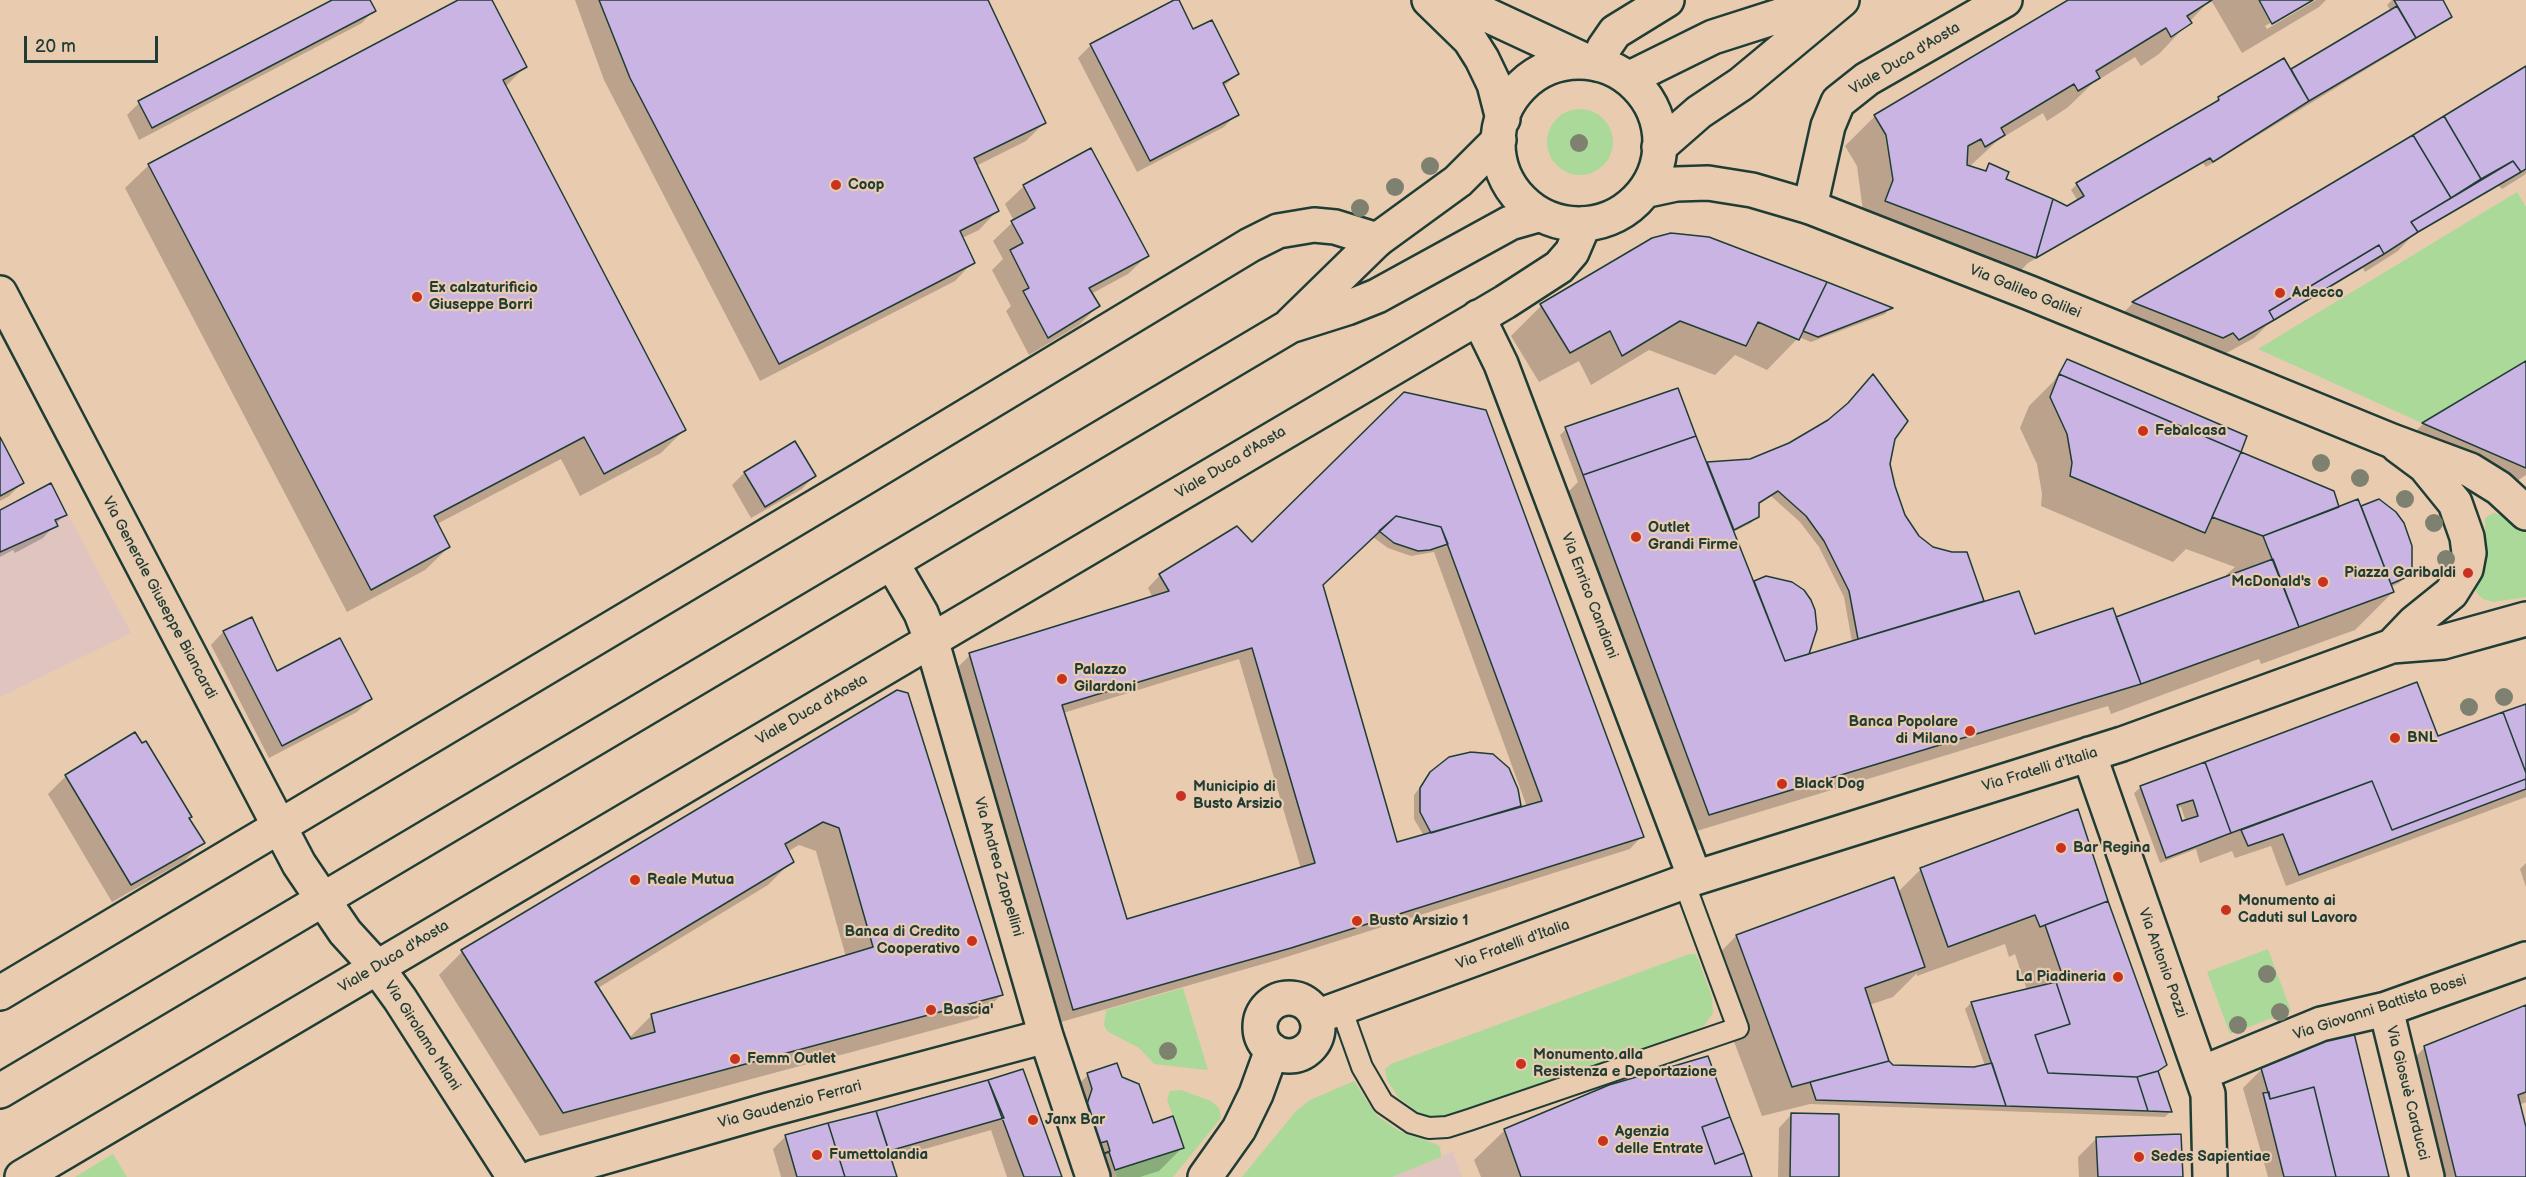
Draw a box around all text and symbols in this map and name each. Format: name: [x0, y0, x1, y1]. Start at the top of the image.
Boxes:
street label: Viale Duca d'Aosta: [1846, 19, 1964, 99]
scale bar: [27, 24, 160, 62]
text: 20 m: [35, 36, 76, 57]
place label: Coop: [848, 176, 884, 194]
marker: Coop: [829, 178, 843, 192]
street label: Via Galileo Galilei: [1967, 261, 2083, 323]
place label: Ex calzaturificio Giuseppe Borri: [429, 279, 538, 314]
place label: Adecco: [2292, 284, 2344, 302]
marker: Adecco: [2273, 286, 2287, 300]
marker: Ex calzaturificio Giuseppe Borri: [410, 290, 424, 304]
place label: Febalcasa: [2155, 422, 2226, 440]
street label: Viale Duca d'Aosta: [1172, 423, 1290, 503]
marker: Febalcasa: [2136, 424, 2150, 438]
street label: Via Generale Giuseppe Biancardi: [98, 494, 220, 702]
place label: Outlet Grandi Firme: [1648, 519, 1738, 554]
marker: Outlet Grandi Firme: [1629, 530, 1643, 544]
street label: Via Enrico Candiani: [1557, 531, 1621, 661]
place label: Piazza Garibaldi: [2344, 564, 2456, 582]
marker: Piazza Garibaldi: [2461, 566, 2475, 580]
place label: McDonald's: [2231, 573, 2311, 591]
marker: McDonald's: [2316, 575, 2330, 589]
place label: Palazzo Gilardoni: [1074, 661, 1136, 696]
street label: Viale Duca d'Aosta: [753, 671, 871, 749]
marker: Palazzo Gilardoni: [1055, 672, 1069, 686]
place label: Banca Popolare di Milano: [1849, 713, 1958, 748]
marker: Banca Popolare di Milano: [1963, 724, 1977, 738]
place label: BNL: [2407, 729, 2437, 747]
marker: BNL: [2388, 731, 2402, 745]
street label: Via Fratelli d'Italia: [1980, 744, 2100, 796]
place label: Black Dog: [1794, 775, 1865, 793]
marker: Black Dog: [1775, 777, 1789, 791]
place label: Municipio di Busto Arsizio: [1193, 778, 1282, 813]
marker: Municipio di Busto Arsizio: [1174, 789, 1188, 803]
street label: Via Andrea Zappellini: [969, 795, 1027, 939]
place label: Bar Regina: [2073, 839, 2150, 857]
marker: Bar Regina: [2054, 841, 2068, 855]
place label: Reale Mutua: [647, 871, 734, 889]
marker: Reale Mutua: [628, 873, 642, 887]
place label: Monumento ai Caduti sul Lavoro: [2238, 892, 2357, 927]
marker: Monumento ai Caduti sul Lavoro: [2219, 903, 2233, 917]
street label: Via Antonio Pozzi: [2134, 906, 2190, 1020]
place label: Busto Arsizio 1: [1369, 912, 1469, 930]
marker: Busto Arsizio 1: [1350, 914, 1364, 928]
street label: Via Fratelli d'Italia: [1454, 916, 1572, 974]
street label: Viale Duca d'Aosta: [335, 917, 453, 997]
place label: Banca di Credito Cooperativo: [844, 923, 960, 958]
marker: Banca di Credito Cooperativo: [965, 934, 979, 948]
place label: La Piadineria: [2016, 968, 2106, 986]
marker: La Piadineria: [2111, 970, 2125, 984]
street label: Via Giovanni Battista Bossi: [2291, 971, 2469, 1045]
street label: Via Girolamo Miani: [380, 978, 464, 1094]
place label: Bascia': [943, 1001, 993, 1019]
marker: Bascia': [924, 1003, 938, 1017]
street label: Via Giosuè Carducci: [2382, 1024, 2432, 1162]
place label: Monumento alla Resistenza e Deportazione: [1533, 1046, 1717, 1081]
place label: Femm Outlet: [747, 1050, 836, 1068]
marker: Femm Outlet: [728, 1052, 742, 1066]
marker: Monumento alla Resistenza e Deportazione: [1514, 1057, 1528, 1071]
street label: Via Gaudenzio Ferrari: [716, 1077, 864, 1133]
place label: Janx Bar: [1045, 1111, 1105, 1129]
marker: Janx Bar: [1026, 1113, 1040, 1127]
place label: Agenzia delle Entrate: [1615, 1123, 1703, 1158]
marker: Agenzia delle Entrate: [1596, 1134, 1610, 1148]
place label: Fumettolandia: [829, 1146, 928, 1164]
marker: Fumettolandia: [810, 1148, 824, 1162]
place label: Sedes Sapientiae: [2151, 1148, 2270, 1166]
marker: Sedes Sapientiae: [2132, 1150, 2146, 1164]

